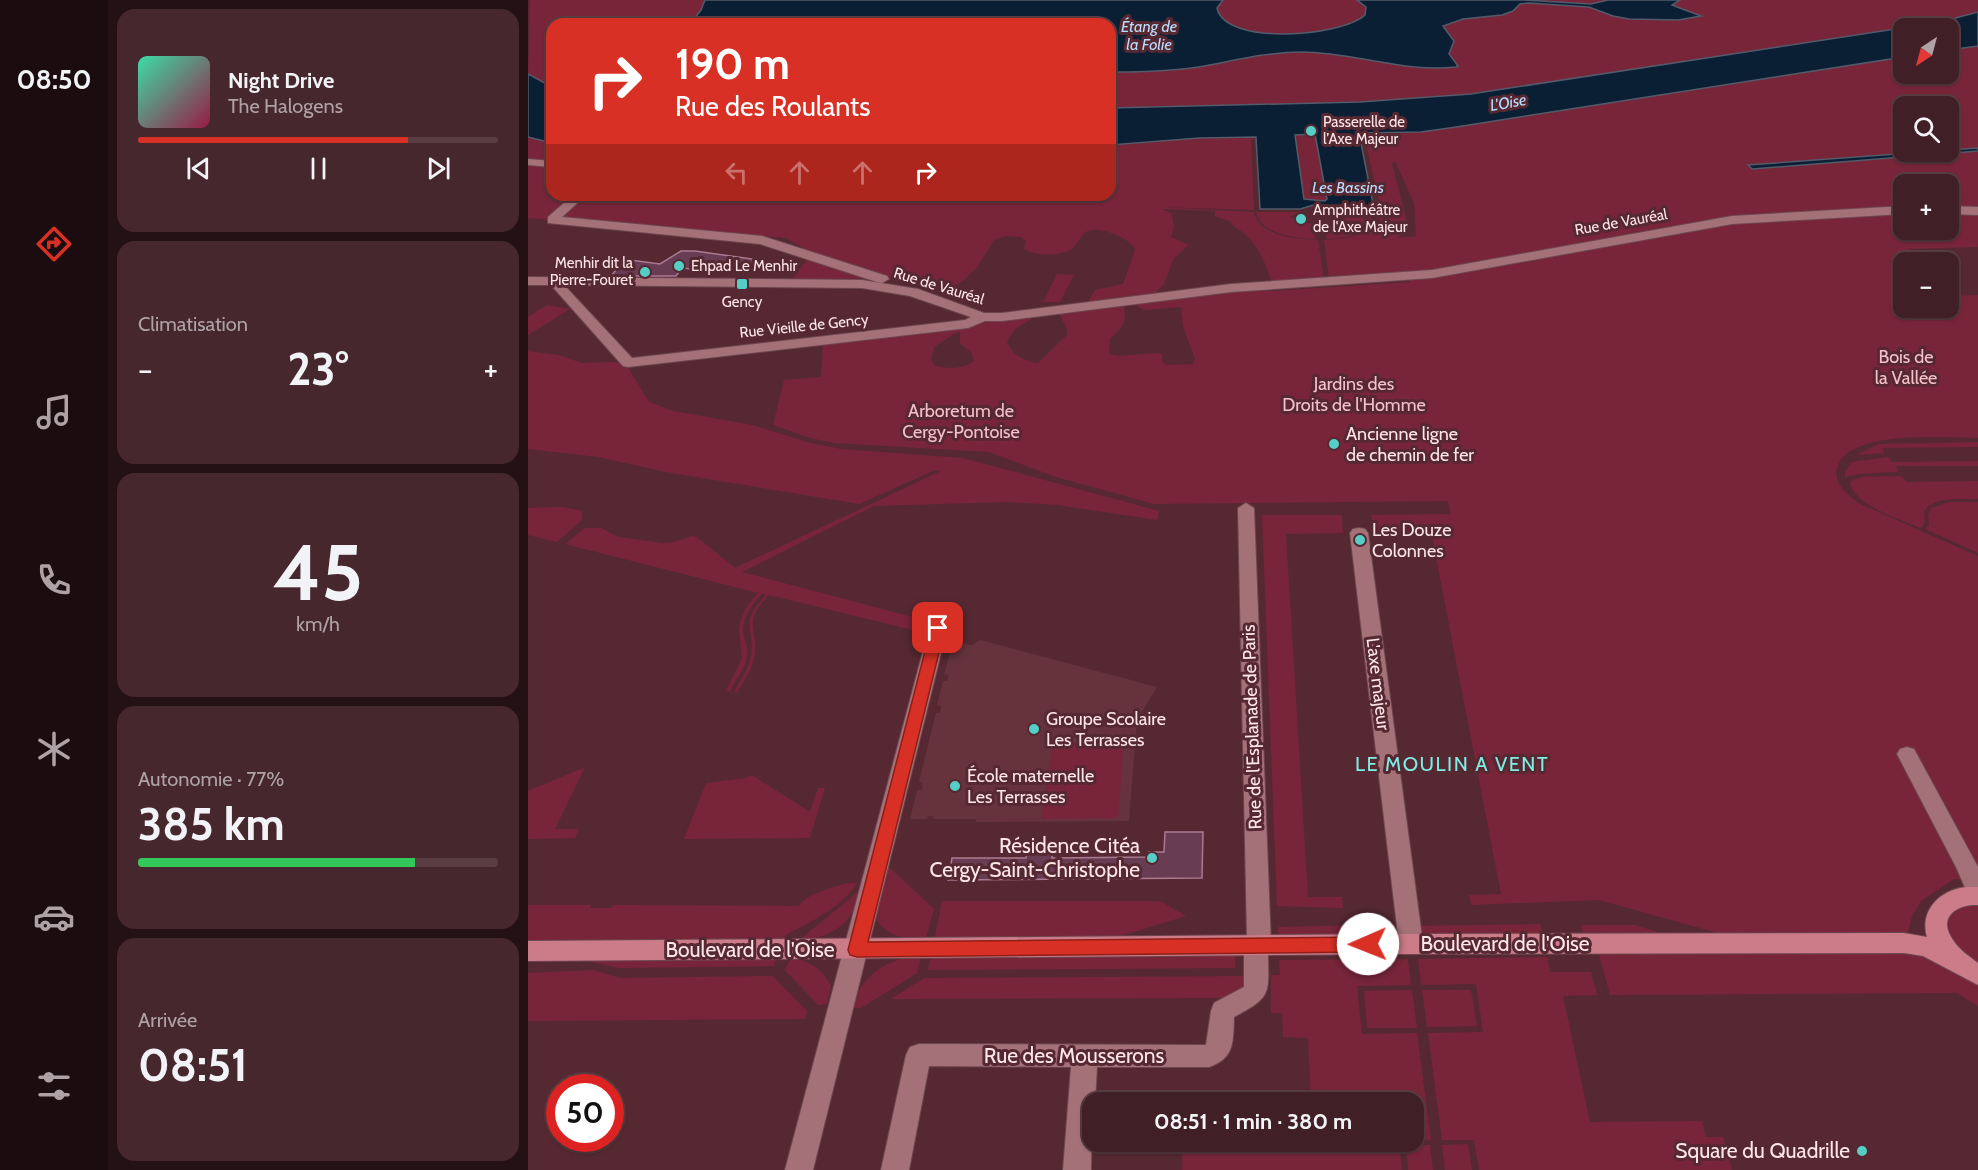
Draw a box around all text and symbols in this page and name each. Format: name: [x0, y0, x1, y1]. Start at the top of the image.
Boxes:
water label: Étang de la Folie: [1121, 16, 1177, 54]
north arrow: [1893, 18, 1959, 84]
map controls: [1893, 18, 1959, 318]
text: 190 m: [675, 38, 790, 90]
icon: right: [576, 42, 654, 120]
text: 08:50: [17, 63, 91, 96]
text: Night Drive: [228, 67, 334, 94]
text: Rue des Roulants: [675, 90, 870, 123]
water label: L'Oise: [1488, 90, 1528, 115]
text: The Halogens: [228, 94, 343, 118]
button: search: [1893, 96, 1959, 162]
place label: Passerelle de l’Axe Majeur: [1323, 113, 1405, 148]
marker: Passerelle de l’Axe Majeur: [1304, 124, 1318, 138]
icon: previous: [182, 152, 215, 185]
icon: pause: [302, 152, 335, 185]
icon: next: [422, 152, 455, 185]
icon: left: [720, 156, 753, 189]
icon: ahead: [783, 156, 816, 189]
icon: ahead: [846, 156, 879, 189]
icon: right: [909, 156, 942, 189]
button: +: [1893, 174, 1959, 240]
water label: Les Bassins: [1312, 178, 1384, 197]
place label: Amphithéâtre de l'Axe Majeur: [1313, 201, 1408, 236]
street label: Rue de Vauréal: [1573, 205, 1669, 239]
marker: Amphithéâtre de l'Axe Majeur: [1294, 212, 1308, 226]
icon: directions: [33, 223, 75, 265]
button: −: [1893, 252, 1959, 318]
place label: Menhir dit la Pierre-Fouret: [550, 254, 634, 289]
place label: Ehpad Le Menhir: [691, 257, 797, 275]
marker: Ehpad Le Menhir: [672, 259, 686, 273]
street label: Rue de Vauréal: [892, 264, 987, 308]
marker: Menhir dit la Pierre-Fouret: [638, 265, 652, 279]
marker: Gency: [735, 277, 749, 291]
place label: Gency: [722, 293, 763, 311]
street label: Rue Vieille de Gency: [739, 310, 870, 342]
text: Climatisation: [138, 312, 248, 336]
text: 23°: [287, 342, 349, 396]
park label: Bois de la Vallée: [1875, 346, 1937, 389]
text: −: [138, 349, 153, 389]
text: +: [483, 349, 498, 389]
park label: Jardins des Droits de l'Homme: [1282, 373, 1426, 416]
icon: music: [33, 391, 75, 433]
park label: Arboretum de Cergy‐Pontoise: [902, 400, 1020, 443]
place label: Ancienne ligne de chemin de fer: [1346, 423, 1474, 466]
marker: Ancienne ligne de chemin de fer: [1327, 437, 1341, 451]
place label: Les Douze Colonnes: [1372, 519, 1451, 562]
text: 45: [273, 525, 363, 620]
marker: Les Douze Colonnes: [1353, 533, 1367, 547]
icon: phone: [33, 559, 75, 601]
pin: [912, 602, 963, 653]
icon: arrive: [921, 611, 954, 644]
text: km/h: [296, 612, 340, 636]
street label: Rue de l'Esplanade de Paris: [1237, 624, 1267, 830]
street label: L'axe majeur: [1361, 637, 1395, 732]
place label: Groupe Scolaire Les Terrasses: [1046, 708, 1166, 751]
marker: Groupe Scolaire Les Terrasses: [1027, 722, 1041, 736]
icon: climate: [33, 728, 75, 770]
district label: LE MOULIN A VENT: [1355, 752, 1549, 776]
place label: École maternelle Les Terrasses: [967, 765, 1094, 808]
text: Autonomie · 77%: [138, 767, 284, 791]
marker: École maternelle Les Terrasses: [948, 779, 962, 793]
text: 385 km: [138, 797, 285, 851]
place label: Résidence Citéa Cergy-Saint-Christophe: [930, 833, 1140, 882]
marker: Résidence Citéa Cergy-Saint-Christophe: [1145, 851, 1159, 865]
icon: car: [33, 896, 75, 938]
position arrow: [1336, 912, 1400, 976]
street label: Boulevard de l'Oise: [1420, 931, 1590, 956]
street label: Boulevard de l'Oise: [665, 937, 835, 962]
text: Arrivée: [138, 1008, 197, 1032]
text: 08:51: [138, 1038, 248, 1092]
street label: Rue des Mousserons: [984, 1043, 1165, 1068]
icon: filters: [33, 1065, 75, 1107]
speed limit sign: 50: [546, 1074, 624, 1152]
text: 08:51 · 1 min · 380 m: [1154, 1108, 1352, 1135]
place label: Square du Quadrille: [1675, 1138, 1850, 1163]
marker: Square du Quadrille: [1855, 1144, 1869, 1158]

